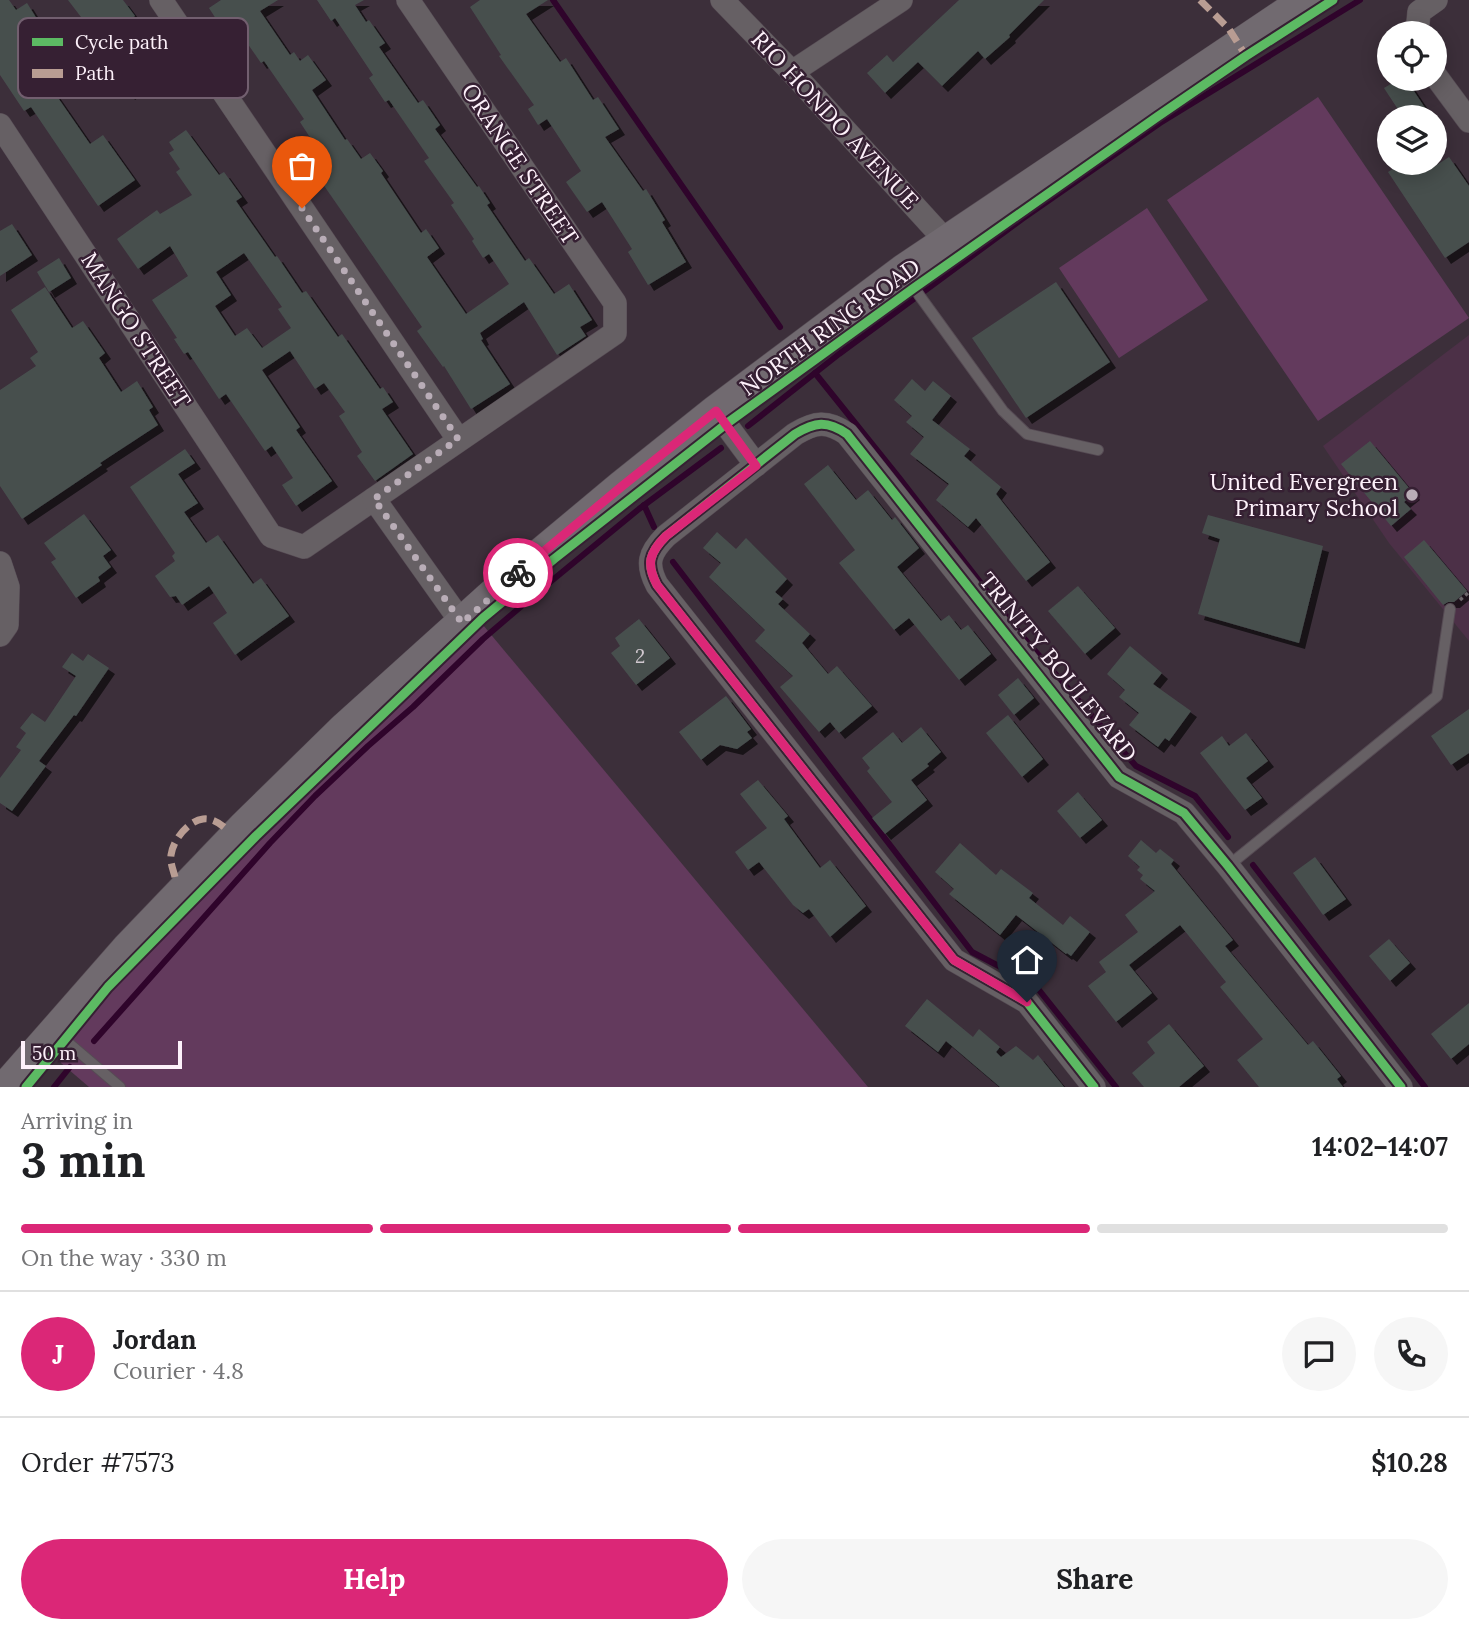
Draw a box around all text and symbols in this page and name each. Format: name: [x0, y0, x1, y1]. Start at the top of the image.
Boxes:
legend: [18, 18, 248, 98]
map controls: [1377, 21, 1447, 175]
button: locate: [1377, 21, 1447, 91]
street label: RIO HONDO AVENUE: [745, 25, 925, 215]
text: Cycle path: [75, 30, 168, 54]
text: Path: [75, 61, 115, 85]
street label: ORANGE STREET: [456, 77, 585, 250]
button: layers: [1377, 105, 1447, 175]
pin: [272, 136, 332, 208]
icon: bag: [283, 147, 321, 185]
street label: MANGO STREET: [75, 246, 198, 413]
street label: NORTH RING ROAD: [734, 251, 925, 402]
place label: United Evergreen Primary School: [1210, 467, 1398, 522]
marker: United Evergreen Primary School: [1404, 487, 1420, 503]
courier: [483, 538, 553, 608]
icon: bike: [499, 554, 537, 592]
street label: TRINITY BOULEVARD: [973, 566, 1144, 767]
house number: 2: [635, 644, 645, 668]
pin: [997, 930, 1057, 1002]
icon: home: [1008, 941, 1046, 979]
scale bar: [21, 1038, 182, 1070]
text: 50 m: [32, 1041, 76, 1065]
text: Arriving in: [21, 1106, 133, 1135]
text: 14:02–14:07: [1312, 1130, 1448, 1163]
text: 3 min: [21, 1131, 146, 1190]
text: On the way · 330 m: [21, 1243, 227, 1272]
button: chat: [1282, 1317, 1356, 1391]
button: phone: [1374, 1317, 1448, 1391]
text: Jordan: [113, 1323, 197, 1356]
text: J: [52, 1338, 64, 1371]
text: Courier · 4.8: [113, 1356, 244, 1385]
text: Order #7573: [21, 1446, 175, 1479]
text: $10.28: [1371, 1446, 1448, 1479]
button: Help: [21, 1539, 728, 1619]
button: Share: [742, 1539, 1448, 1619]

